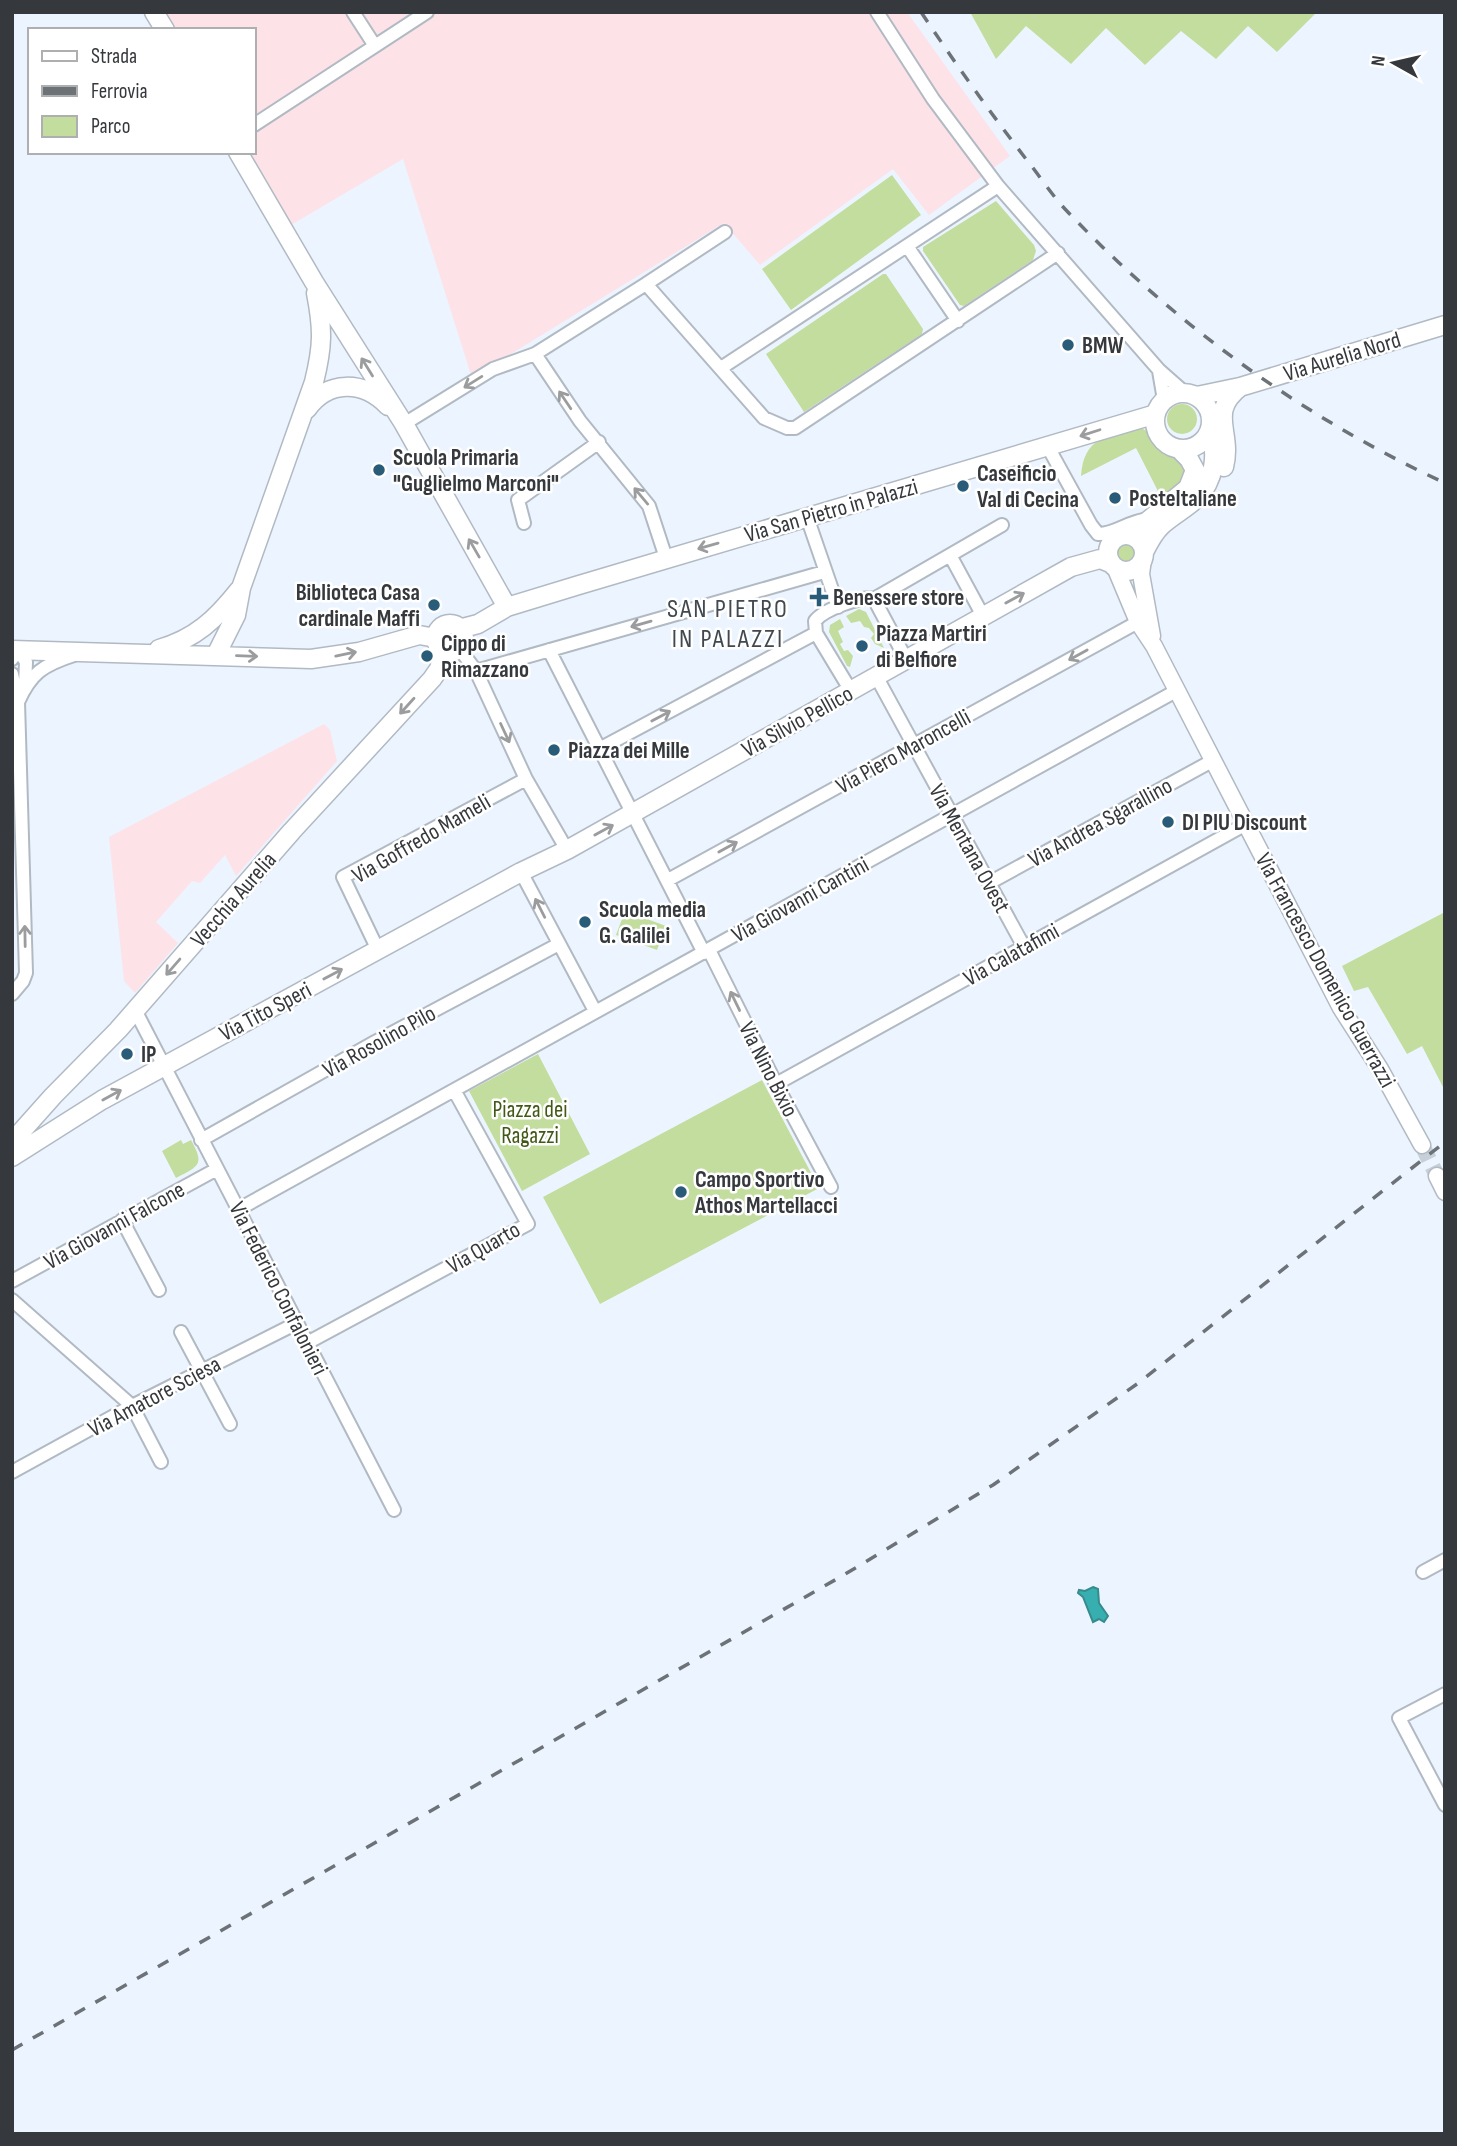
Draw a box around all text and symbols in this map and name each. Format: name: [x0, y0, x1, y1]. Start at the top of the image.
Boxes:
legend: [28, 28, 256, 154]
north arrow: [1359, 28, 1429, 98]
text: Strada: [91, 44, 137, 69]
text: N: [1367, 54, 1391, 67]
text: Ferrovia: [91, 79, 148, 104]
text: Parco: [91, 114, 130, 139]
street label: Via Aurelia Nord: [1280, 326, 1404, 388]
place label: BMW: [1082, 332, 1124, 360]
marker: BMW: [1060, 337, 1076, 353]
one-way arrow: [360, 357, 374, 377]
one-way arrow: [464, 374, 483, 389]
one-way arrow: [558, 390, 572, 410]
one-way arrow: [1080, 428, 1102, 440]
place label: Scuola Primaria "Guglielmo Marconi": [393, 444, 559, 498]
place label: Caseificio Val di Cecina: [977, 460, 1079, 514]
marker: Scuola Primaria "Guglielmo Marconi": [371, 462, 387, 478]
street label: Via San Pietro in Palazzi: [741, 473, 921, 549]
marker: Caseificio Val di Cecina: [955, 478, 971, 494]
place label: PosteItaliane: [1129, 485, 1237, 513]
one-way arrow: [633, 487, 649, 505]
marker: PosteItaliane: [1107, 490, 1123, 506]
one-way arrow: [466, 538, 480, 558]
one-way arrow: [697, 540, 719, 553]
place label: Biblioteca Casa cardinale Maffi: [296, 579, 420, 633]
place label: Benessere store: [833, 584, 964, 612]
marker: Benessere store: [811, 589, 827, 605]
one-way arrow: [1005, 591, 1025, 605]
district label: SAN PIETRO IN PALAZZI: [667, 594, 789, 655]
marker: Biblioteca Casa cardinale Maffi: [426, 597, 442, 613]
one-way arrow: [630, 618, 652, 631]
place label: Piazza Martiri di Belfiore: [876, 620, 987, 674]
place label: Cippo di Rimazzano: [441, 630, 529, 684]
marker: Piazza Martiri di Belfiore: [854, 638, 870, 654]
one-way arrow: [334, 647, 357, 661]
marker: Cippo di Rimazzano: [419, 648, 435, 664]
one-way arrow: [1068, 648, 1088, 662]
one-way arrow: [235, 650, 258, 663]
street label: Via Silvio Pellico: [737, 680, 858, 764]
one-way arrow: [399, 697, 415, 715]
street label: Via Piero Maroncelli: [831, 703, 976, 800]
one-way arrow: [650, 708, 671, 722]
one-way arrow: [498, 722, 512, 743]
place label: Piazza dei Mille: [568, 737, 690, 765]
marker: Piazza dei Mille: [546, 742, 562, 758]
street label: Via Andrea Sgarallino: [1024, 772, 1177, 874]
street label: Via Mentana Ovest: [922, 779, 1016, 918]
street label: Via Goffredo Mameli: [347, 788, 496, 890]
place label: DI PIU Discount: [1182, 809, 1307, 837]
marker: DI PIU Discount: [1160, 814, 1176, 830]
one-way arrow: [593, 823, 614, 836]
one-way arrow: [717, 840, 737, 854]
street label: Vecchia Aurelia: [185, 846, 283, 953]
street label: Via Francesco Domenico Guerrazzi: [1249, 848, 1401, 1093]
street label: Via Giovanni Cantini: [727, 851, 874, 949]
place label: Scuola media G. Galilei: [599, 896, 706, 950]
one-way arrow: [532, 898, 546, 918]
marker: Scuola media G. Galilei: [577, 914, 593, 930]
street label: Via Calatafimi: [959, 917, 1064, 993]
one-way arrow: [18, 925, 32, 948]
one-way arrow: [166, 957, 182, 975]
one-way arrow: [322, 967, 343, 981]
street label: Via Tito Speri: [215, 976, 316, 1048]
one-way arrow: [727, 991, 741, 1012]
street label: Via Rosolino Pilo: [318, 999, 441, 1084]
street label: Via Nino Bixio: [732, 1017, 804, 1122]
place label: IP: [141, 1041, 157, 1069]
marker: IP: [119, 1046, 135, 1062]
one-way arrow: [101, 1088, 122, 1101]
park label: Piazza dei Ragazzi: [493, 1096, 567, 1150]
place label: Campo Sportivo Athos Martellacci: [694, 1166, 838, 1220]
street label: Via Giovanni Falcone: [39, 1176, 190, 1276]
marker: Campo Sportivo Athos Martellacci: [673, 1184, 689, 1200]
street label: Via Federico Confalonieri: [222, 1197, 334, 1380]
street label: Via Quarto: [442, 1216, 525, 1280]
street label: Via Amatore Sciesa: [83, 1350, 226, 1444]

